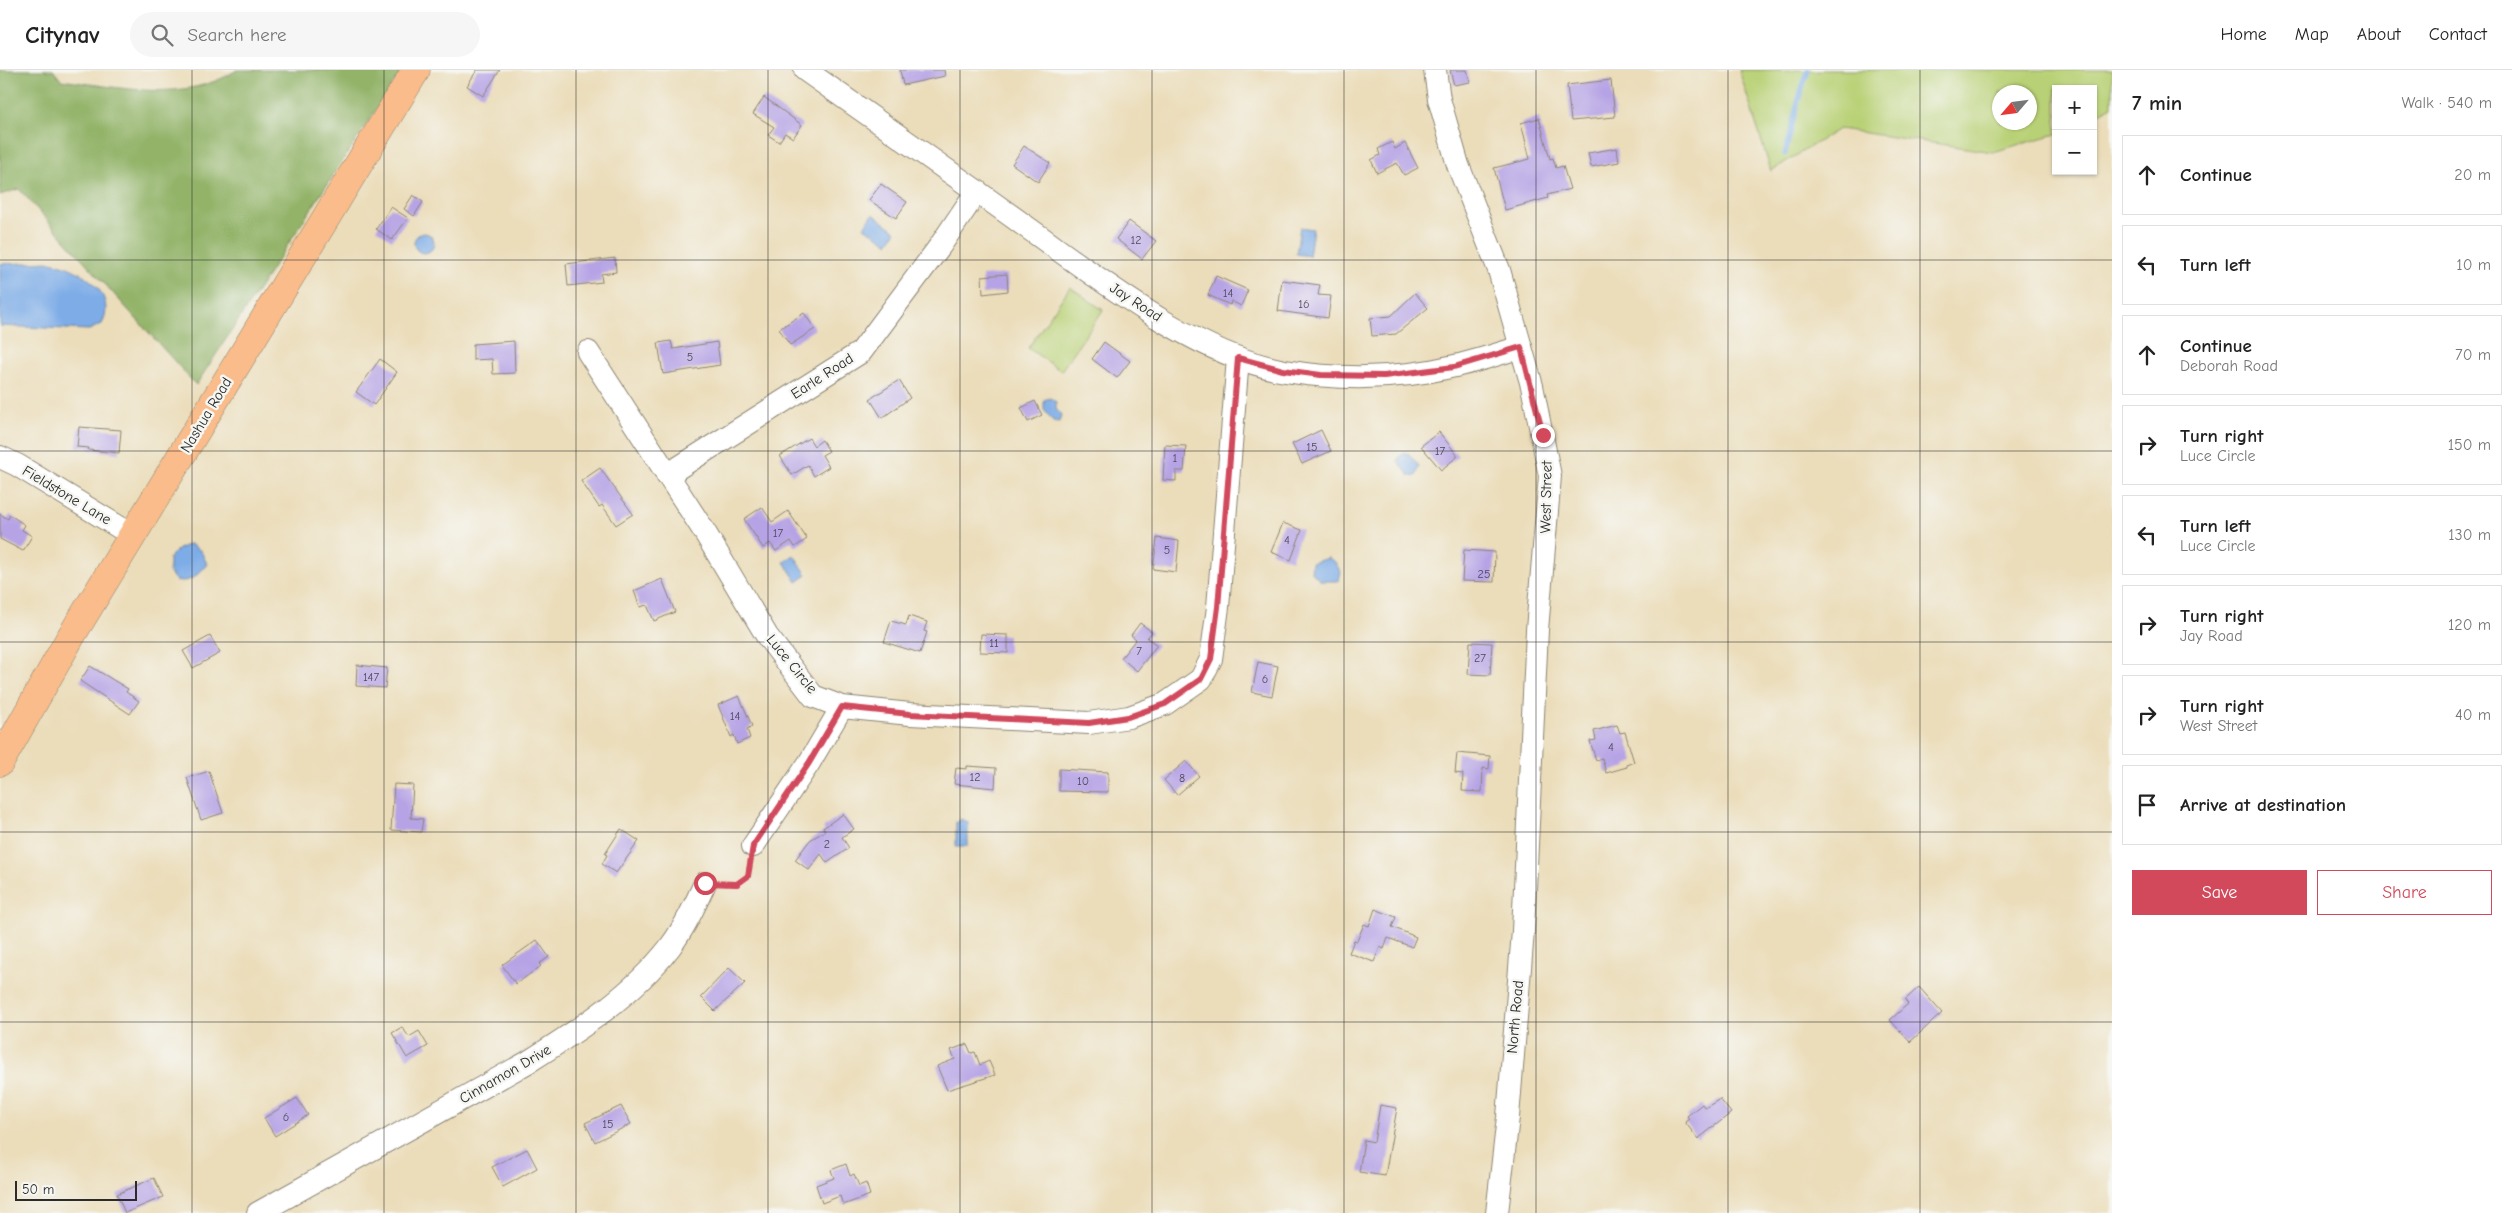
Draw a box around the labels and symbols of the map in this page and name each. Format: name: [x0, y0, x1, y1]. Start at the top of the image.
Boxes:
north arrow: [1992, 85, 2037, 130]
house number: 12: [1130, 233, 1142, 247]
street label: Jay Road: [1106, 278, 1166, 326]
house number: 14: [1223, 286, 1233, 300]
house number: 16: [1298, 297, 1310, 311]
street label: Earle Road: [787, 349, 857, 403]
house number: 5: [687, 350, 693, 364]
street label: Nashua Road: [176, 374, 236, 456]
route end: [1532, 424, 1555, 447]
house number: 15: [1306, 440, 1318, 454]
house number: 17: [1435, 444, 1446, 458]
house number: 1: [1173, 451, 1178, 465]
street label: West Street: [1536, 460, 1556, 533]
street label: Fieldstone Lane: [19, 461, 115, 529]
house number: 17: [773, 526, 784, 540]
house number: 4: [1284, 533, 1290, 547]
house number: 5: [1164, 543, 1170, 557]
house number: 25: [1478, 567, 1490, 581]
street label: Luce Circle: [763, 631, 822, 698]
house number: 11: [989, 636, 999, 650]
house number: 7: [1136, 644, 1142, 658]
house number: 27: [1474, 651, 1486, 665]
house number: 147: [363, 670, 379, 684]
house number: 6: [1262, 672, 1268, 686]
house number: 14: [730, 709, 740, 723]
house number: 4: [1608, 740, 1614, 754]
house number: 12: [969, 770, 981, 784]
house number: 8: [1179, 771, 1185, 785]
house number: 10: [1077, 774, 1089, 788]
house number: 2: [824, 837, 830, 851]
route start: [694, 872, 717, 895]
street label: North Road: [1503, 980, 1527, 1054]
street label: Cinnamon Drive: [456, 1040, 554, 1108]
house number: 6: [283, 1110, 289, 1124]
house number: 15: [602, 1117, 614, 1131]
scale bar: [15, 1178, 138, 1201]

